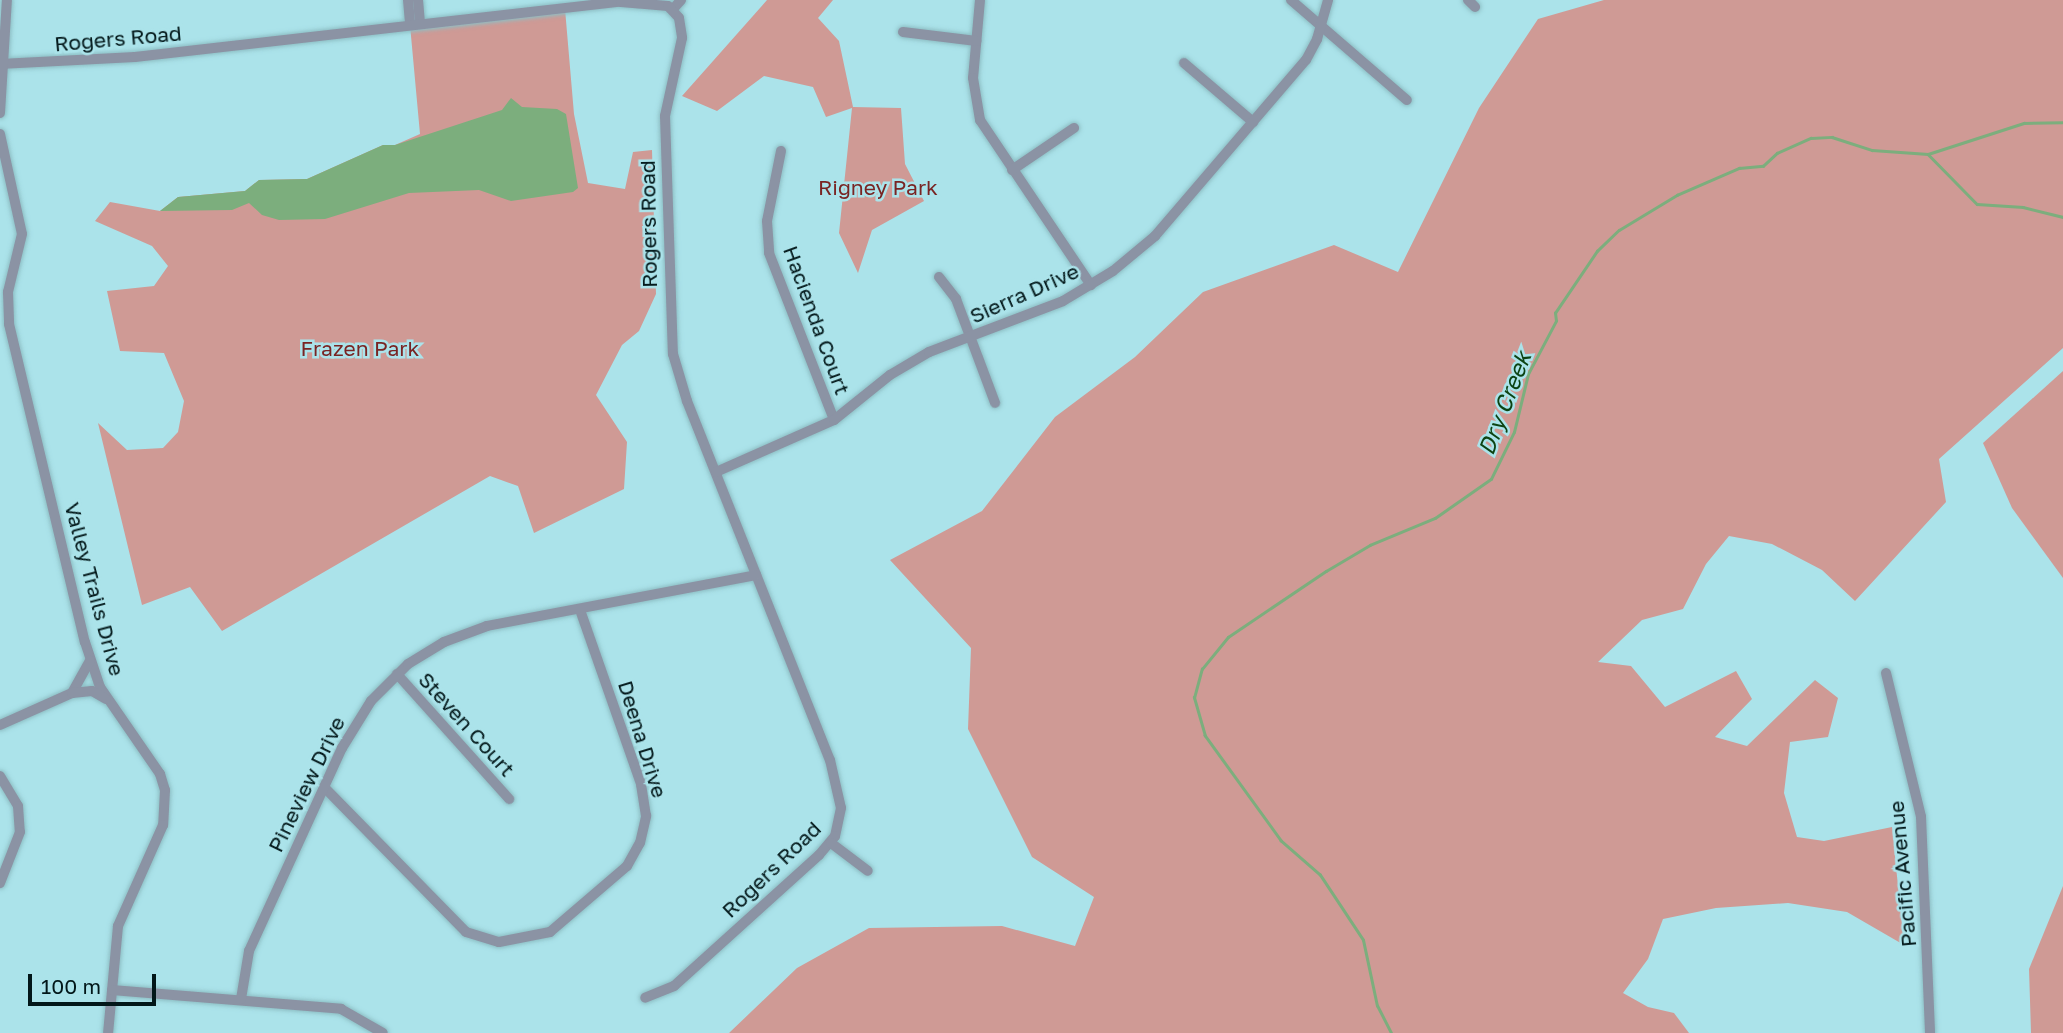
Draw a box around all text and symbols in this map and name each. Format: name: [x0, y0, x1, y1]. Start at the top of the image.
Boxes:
street label: Rogers Road: [53, 20, 183, 56]
street label: Rogers Road: [634, 160, 662, 288]
park label: Rigney Park: [818, 174, 938, 200]
street label: Hacienda Court: [778, 242, 856, 398]
street label: Sierra Drive: [966, 258, 1082, 328]
park label: Frazen Park: [301, 335, 419, 361]
water label: Dry Creek: [1472, 347, 1536, 459]
street label: Valley Trails Drive: [60, 500, 130, 678]
street label: Steven Court: [414, 667, 520, 781]
street label: Deena Drive: [613, 677, 673, 801]
street label: Pineview Drive: [262, 712, 350, 856]
street label: Pacific Avenue: [1883, 800, 1921, 948]
street label: Rogers Road: [716, 816, 826, 922]
scale bar: [32, 960, 159, 1004]
text: 100 m: [41, 973, 101, 999]

